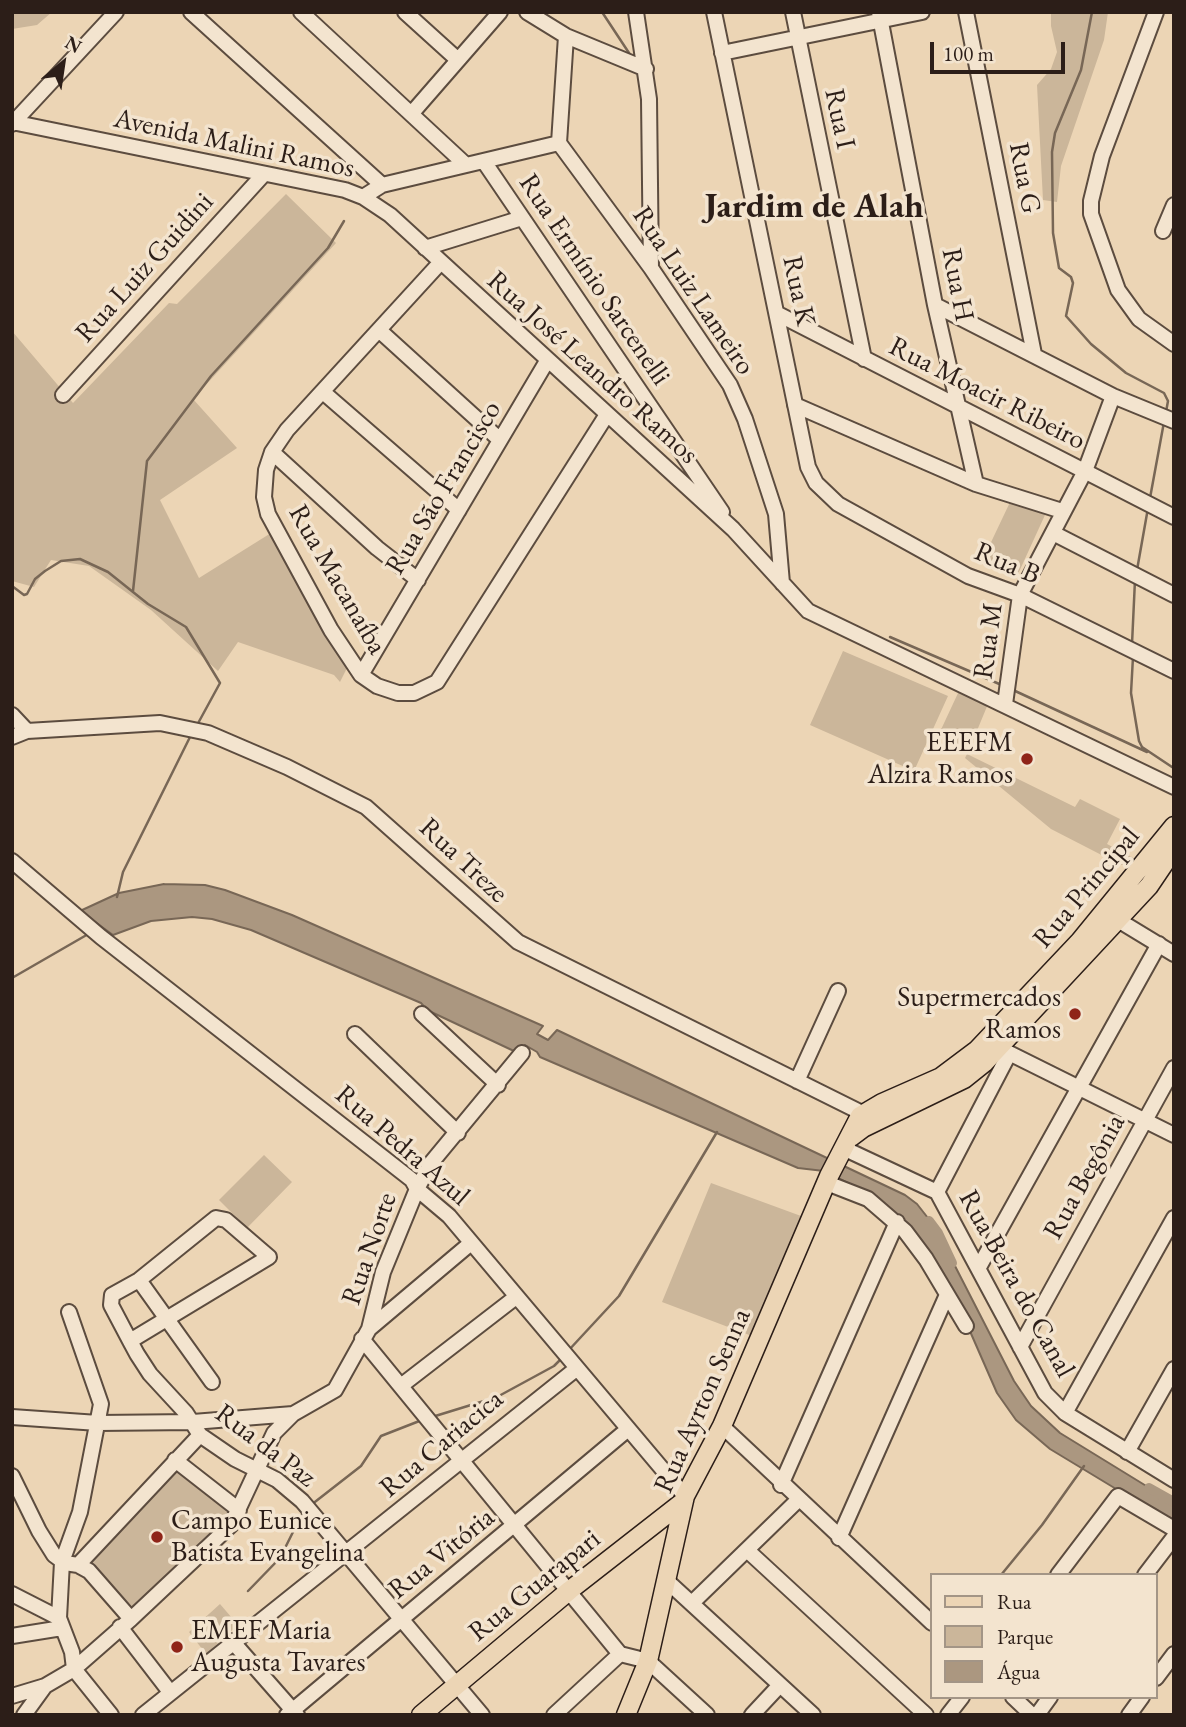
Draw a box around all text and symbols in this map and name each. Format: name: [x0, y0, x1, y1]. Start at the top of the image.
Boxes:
north arrow: [28, 28, 98, 98]
scale bar: [934, 28, 1069, 72]
text: N: [61, 30, 86, 59]
text: 100 m: [943, 40, 994, 67]
street label: Rua I: [816, 86, 862, 152]
street label: Avenida Malini Ramos: [111, 102, 357, 186]
street label: Rua G: [1001, 140, 1047, 216]
street label: Rua Ermínio Sarcenelli: [511, 168, 677, 392]
street label: Rua Luiz Guidini: [69, 186, 221, 350]
district label: Jardim de Alah: [704, 186, 924, 228]
street label: Rua Luiz Lameiro: [624, 200, 762, 382]
street label: Rua H: [933, 245, 981, 325]
street label: Rua K: [774, 253, 822, 329]
street label: Rua José Leandro Ramos: [480, 264, 704, 472]
street label: Rua Moacir Ribeiro: [883, 330, 1091, 458]
street label: Rua São Francisco: [379, 395, 509, 581]
street label: Rua Macanaíba: [281, 499, 393, 661]
street label: Rua B: [969, 535, 1045, 593]
street label: Rua M: [967, 601, 1011, 681]
place label: EEEFM Alzira Ramos: [868, 726, 1013, 792]
marker: EEEFM Alzira Ramos: [1019, 751, 1035, 767]
street label: Rua Treze: [412, 811, 514, 911]
street label: Rua Principal: [1027, 820, 1147, 956]
place label: Supermercados Ramos: [897, 981, 1061, 1047]
marker: Supermercados Ramos: [1067, 1006, 1083, 1022]
street label: Rua Pedra Azul: [328, 1078, 476, 1214]
street label: Rua Begônia: [1037, 1109, 1133, 1245]
street label: Rua Beira do Canal: [951, 1184, 1081, 1384]
street label: Rua Norte: [335, 1188, 405, 1310]
street label: Rua Ayrton Senna: [647, 1304, 759, 1498]
street label: Rua Cariacica: [374, 1383, 510, 1505]
street label: Rua da Paz: [208, 1397, 322, 1495]
street label: Rua Vitória: [382, 1501, 502, 1607]
place label: Campo Eunice Batista Evangelina: [171, 1504, 364, 1570]
street label: Rua Guarapari: [462, 1523, 608, 1649]
marker: Campo Eunice Batista Evangelina: [149, 1529, 165, 1545]
legend: [930, 1573, 1158, 1699]
text: Rua: [997, 1588, 1031, 1615]
place label: EMEF Maria Augusta Tavares: [191, 1614, 365, 1680]
text: Parque: [997, 1623, 1053, 1650]
marker: EMEF Maria Augusta Tavares: [169, 1639, 185, 1655]
text: Água: [997, 1658, 1040, 1685]

